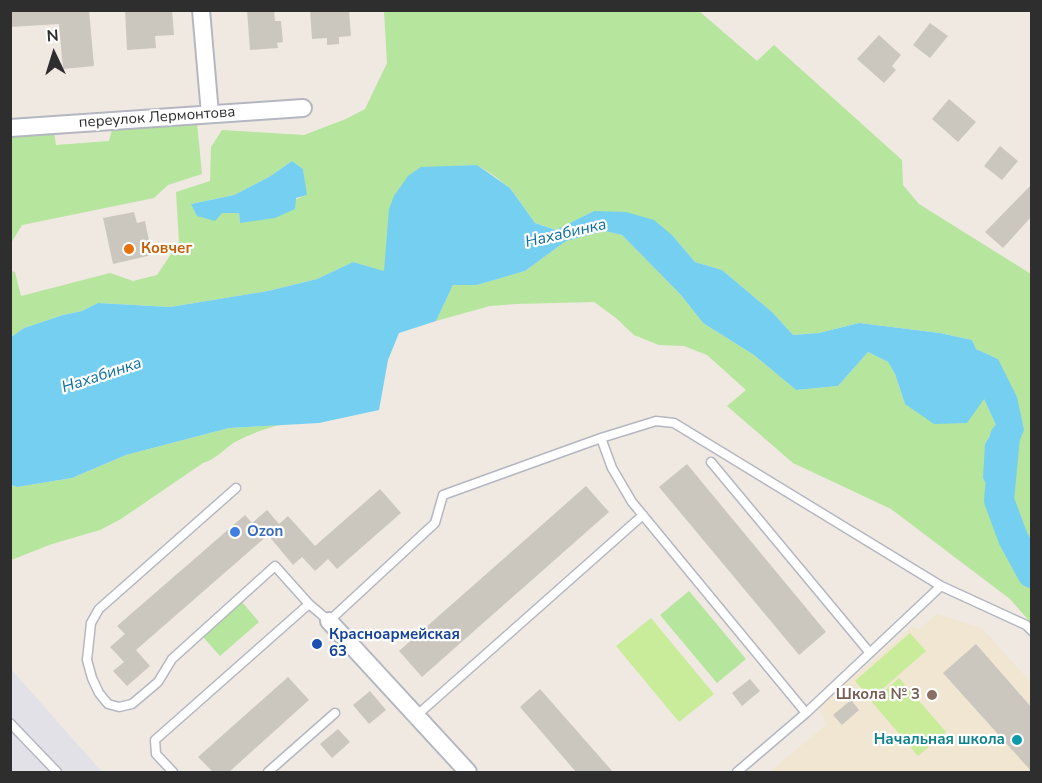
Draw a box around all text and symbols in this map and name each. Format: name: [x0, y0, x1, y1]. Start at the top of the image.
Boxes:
north arrow: [24, 24, 84, 84]
text: N: [46, 25, 59, 47]
street label: переулок Лермонтова: [78, 104, 236, 132]
water label: Нахабинка: [524, 215, 608, 253]
place label: Ковчег: [141, 240, 192, 258]
marker: Ковчег: [122, 242, 136, 256]
water label: Нахабинка: [60, 354, 144, 398]
place label: Ozon: [247, 523, 283, 541]
marker: Ozon: [228, 525, 242, 539]
place label: Красноармейская 63: [329, 626, 460, 661]
marker: Красноармейская 63: [310, 637, 324, 651]
place label: Школа № 3: [836, 686, 920, 704]
marker: Школа № 3: [925, 688, 939, 702]
place label: Начальная школа: [874, 731, 1005, 749]
marker: Начальная школа: [1010, 733, 1024, 747]

